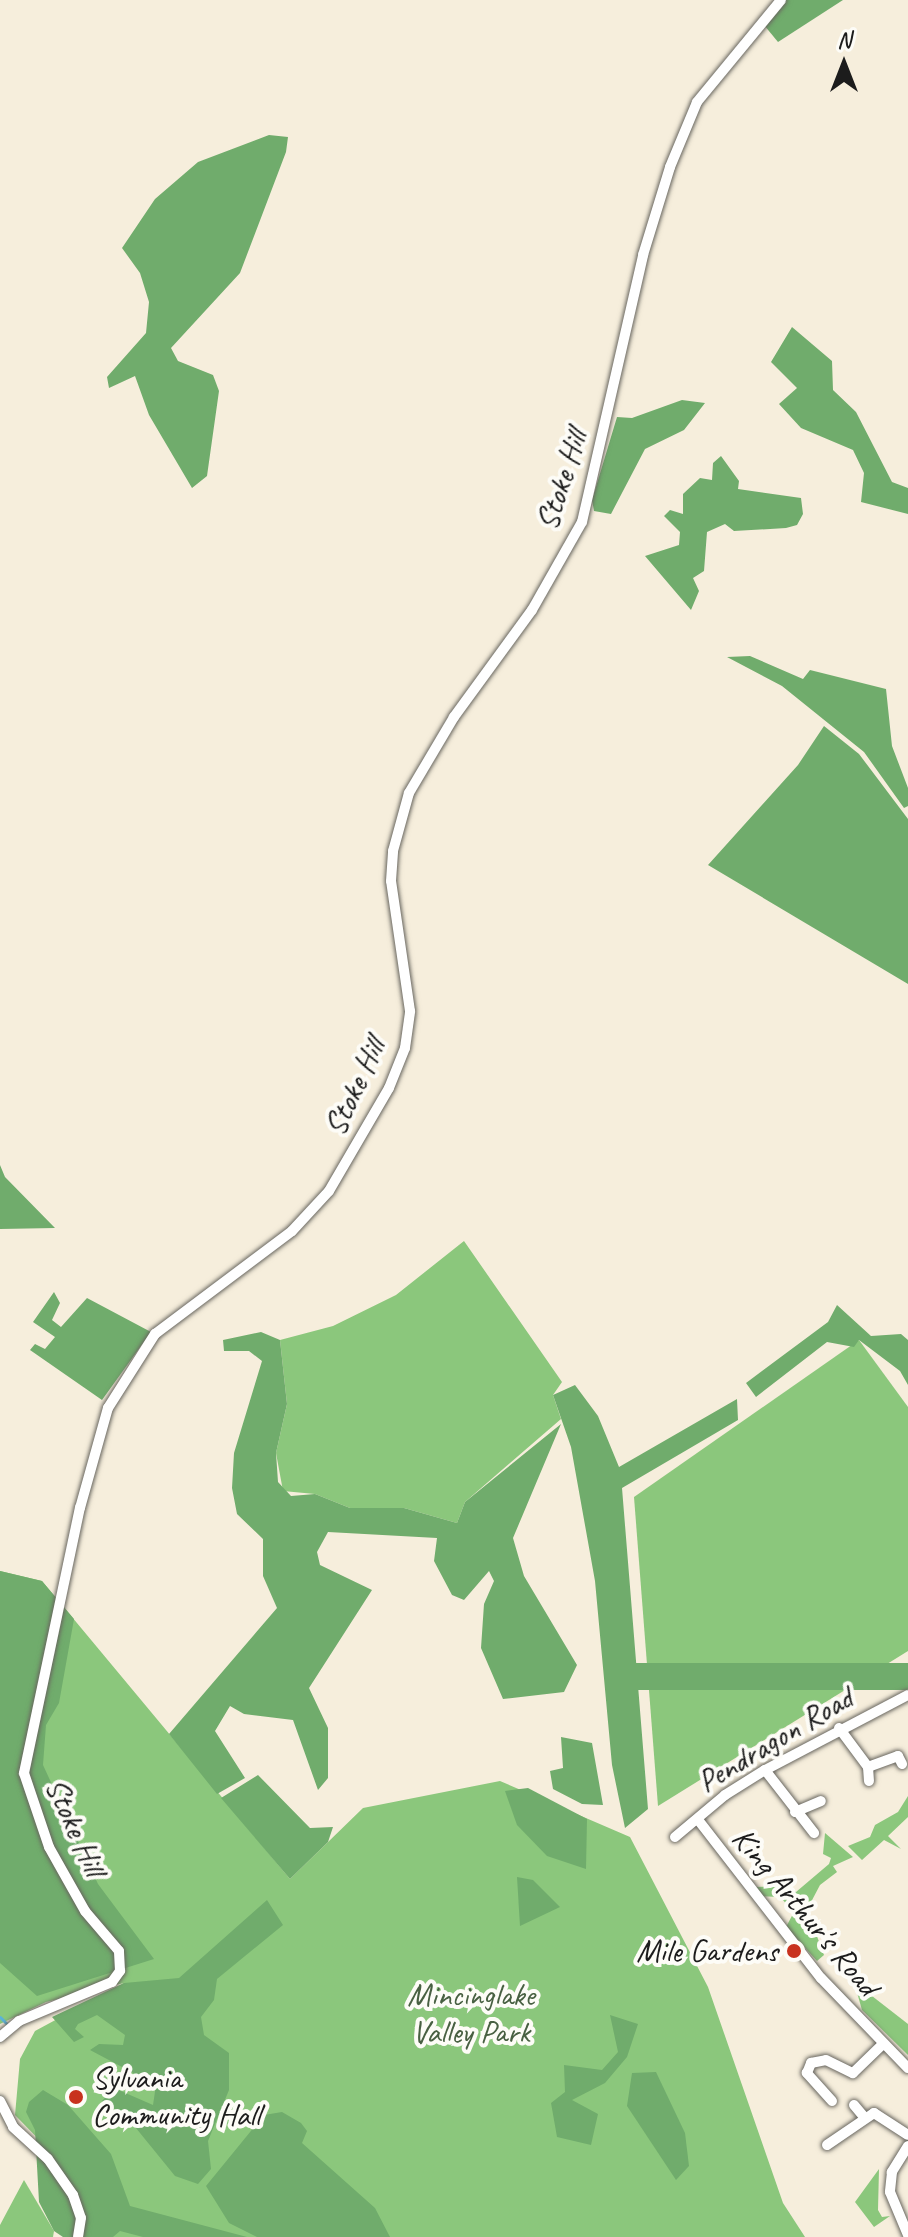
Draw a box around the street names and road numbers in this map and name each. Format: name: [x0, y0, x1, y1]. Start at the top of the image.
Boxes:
street label: Stoke Hill: [528, 425, 596, 535]
street label: Stoke Hill: [316, 1032, 394, 1142]
street label: Pendragon Road: [690, 1679, 860, 1801]
street label: Stoke Hill: [37, 1772, 113, 1882]
street label: King Arthur's Road: [724, 1820, 886, 2004]

